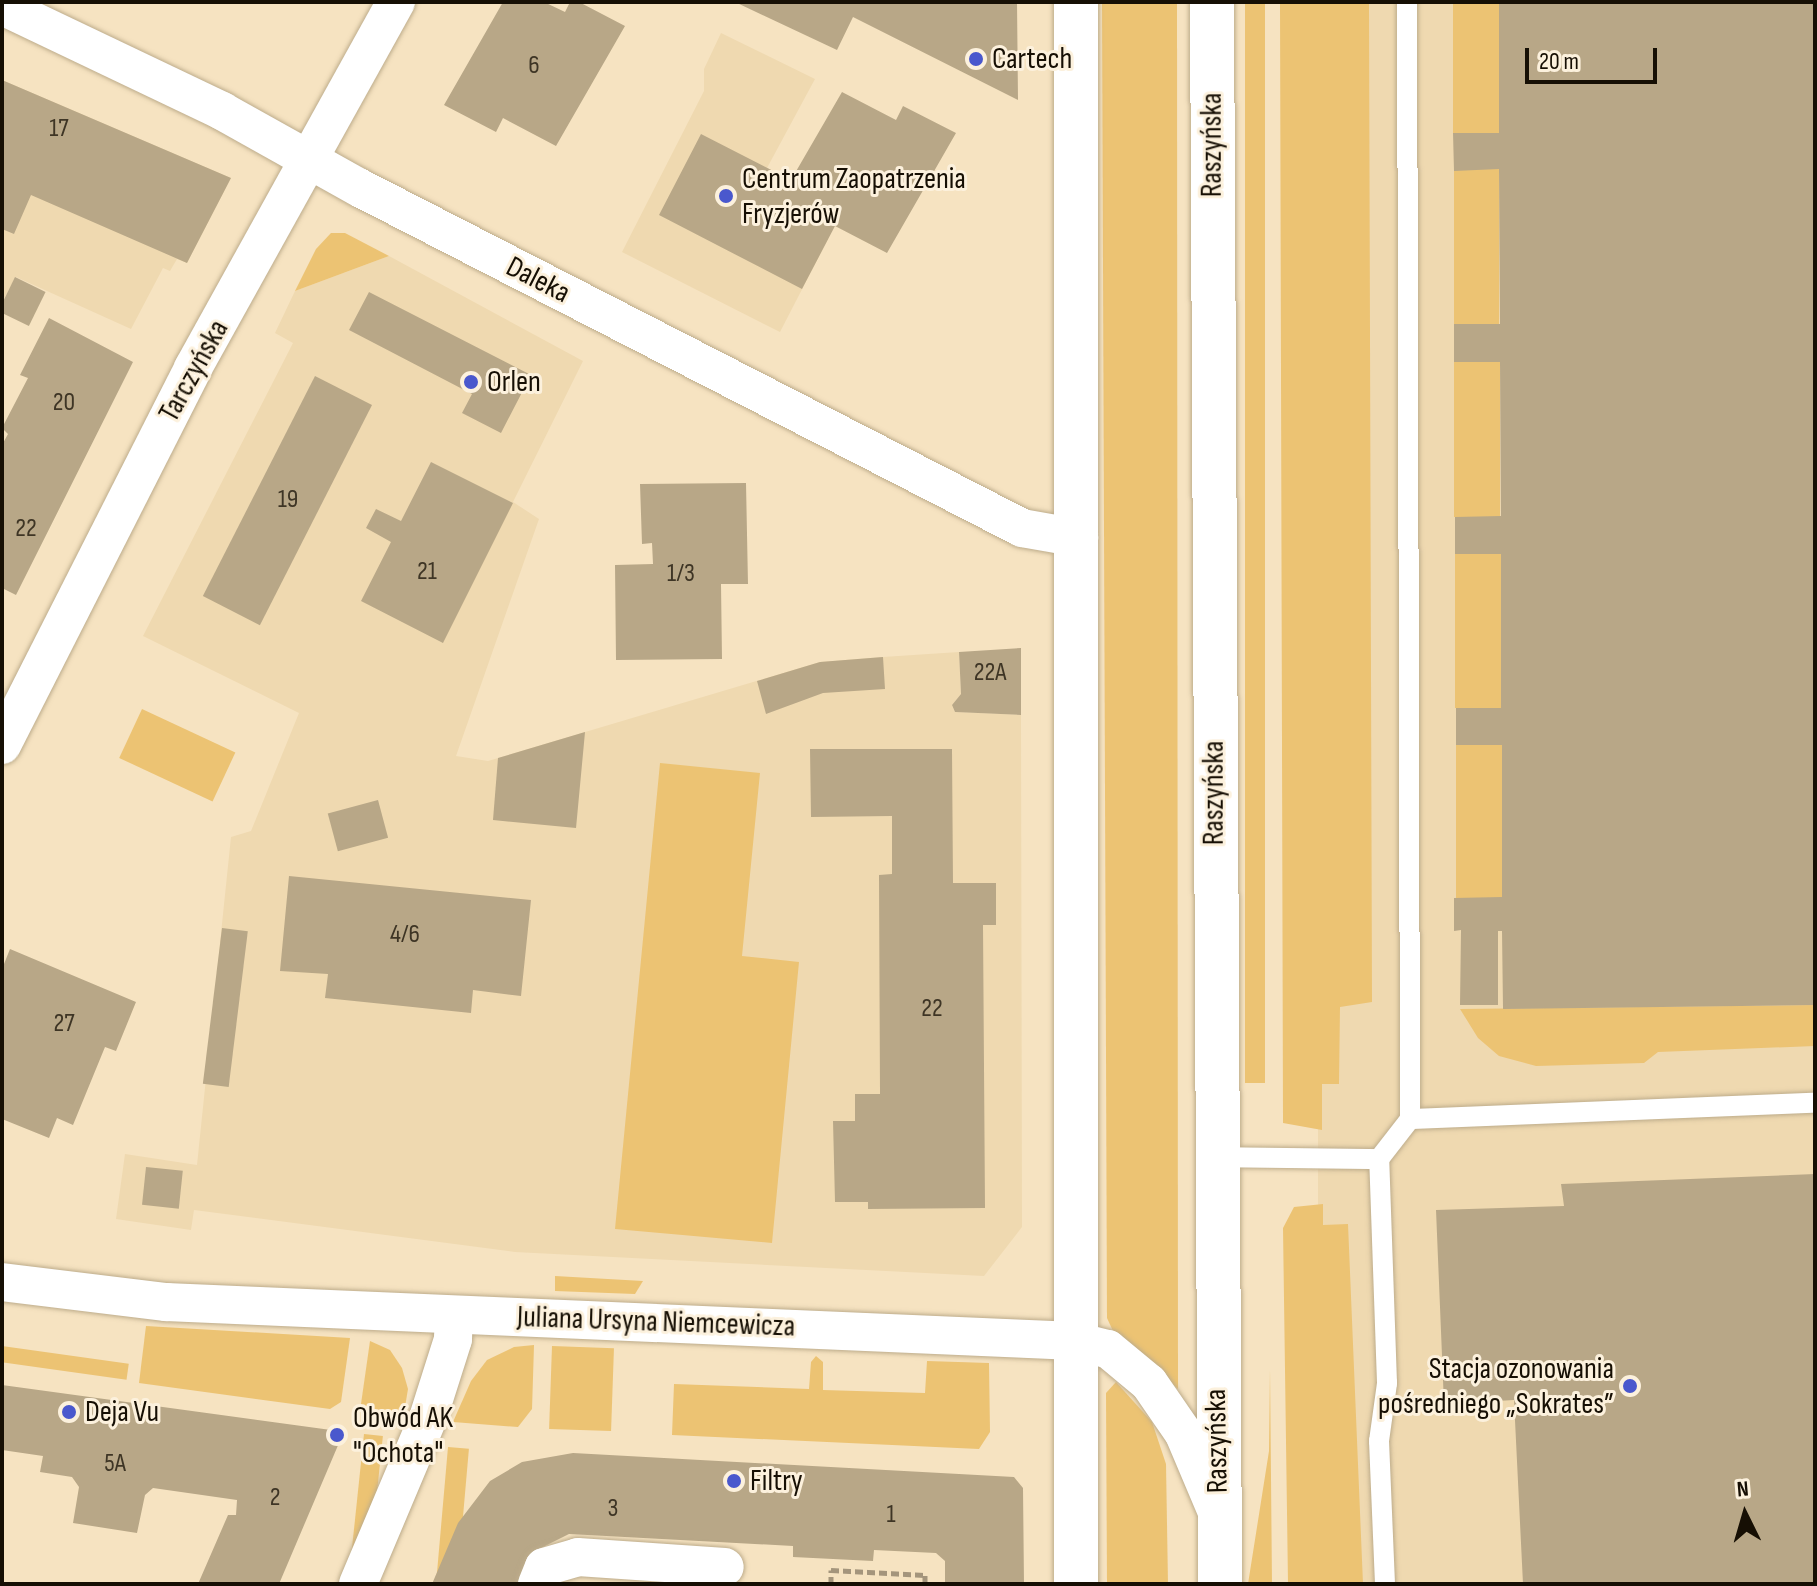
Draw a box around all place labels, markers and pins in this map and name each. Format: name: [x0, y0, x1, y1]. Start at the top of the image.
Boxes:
place label: Cartech: [992, 41, 1072, 77]
marker: Cartech: [967, 50, 985, 68]
place label: Centrum Zaopatrzenia Fryzjerów: [742, 161, 966, 232]
marker: Centrum Zaopatrzenia Fryzjerów: [717, 187, 735, 205]
place label: Orlen: [487, 364, 541, 400]
marker: Orlen: [462, 373, 480, 391]
place label: Stacja ozonowania pośredniego „Sokrates”: [1378, 1351, 1614, 1422]
marker: Stacja ozonowania pośredniego „Sokrates”: [1621, 1377, 1639, 1395]
place label: Deja Vu: [85, 1394, 159, 1430]
place label: Obwód AK "Ochota": [353, 1400, 453, 1470]
marker: Deja Vu: [60, 1403, 78, 1421]
marker: Obwód AK "Ochota": [328, 1426, 346, 1444]
place label: Filtry: [750, 1463, 803, 1499]
marker: Filtry: [725, 1472, 743, 1490]

